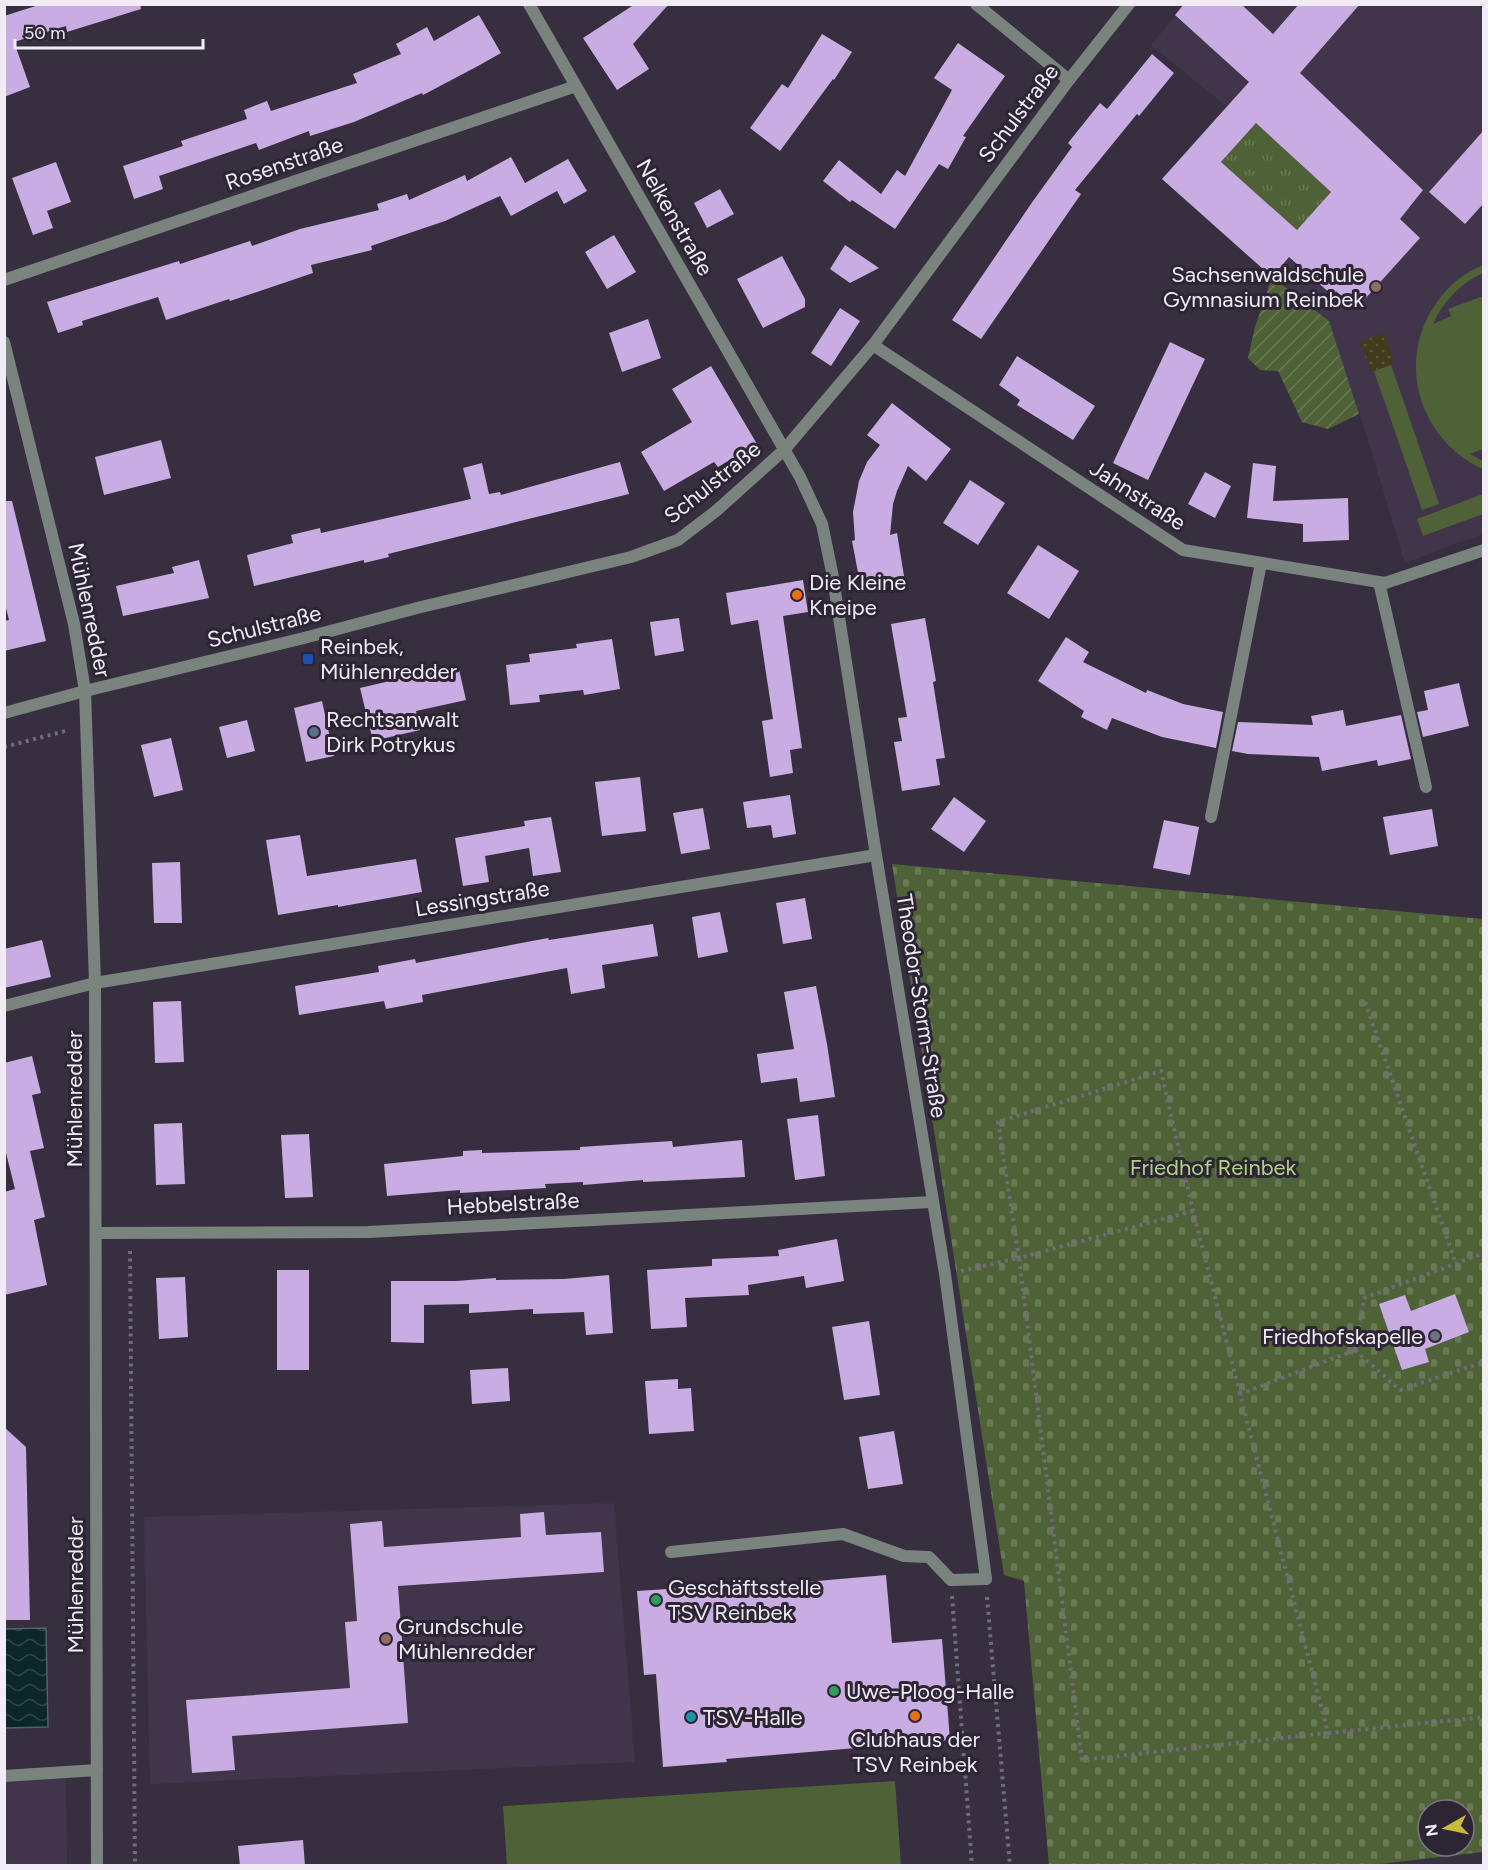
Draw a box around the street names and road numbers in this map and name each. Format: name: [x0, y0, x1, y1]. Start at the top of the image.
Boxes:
street label: Schulstraße: [973, 59, 1064, 168]
street label: Rosenstraße: [222, 131, 347, 196]
street label: Nelkenstraße: [630, 154, 719, 280]
street label: Schulstraße: [659, 435, 766, 530]
street label: Jahnstraße: [1085, 454, 1191, 536]
street label: Mühlenredder: [62, 540, 117, 680]
street label: Schulstraße: [204, 599, 324, 654]
street label: Lessingstraße: [413, 875, 551, 922]
street label: Theodor-Storm-Straße: [890, 892, 953, 1120]
street label: Mühlenredder: [61, 1030, 88, 1167]
street label: Hebbelstraße: [446, 1187, 580, 1220]
street label: Mühlenredder: [62, 1516, 89, 1653]

